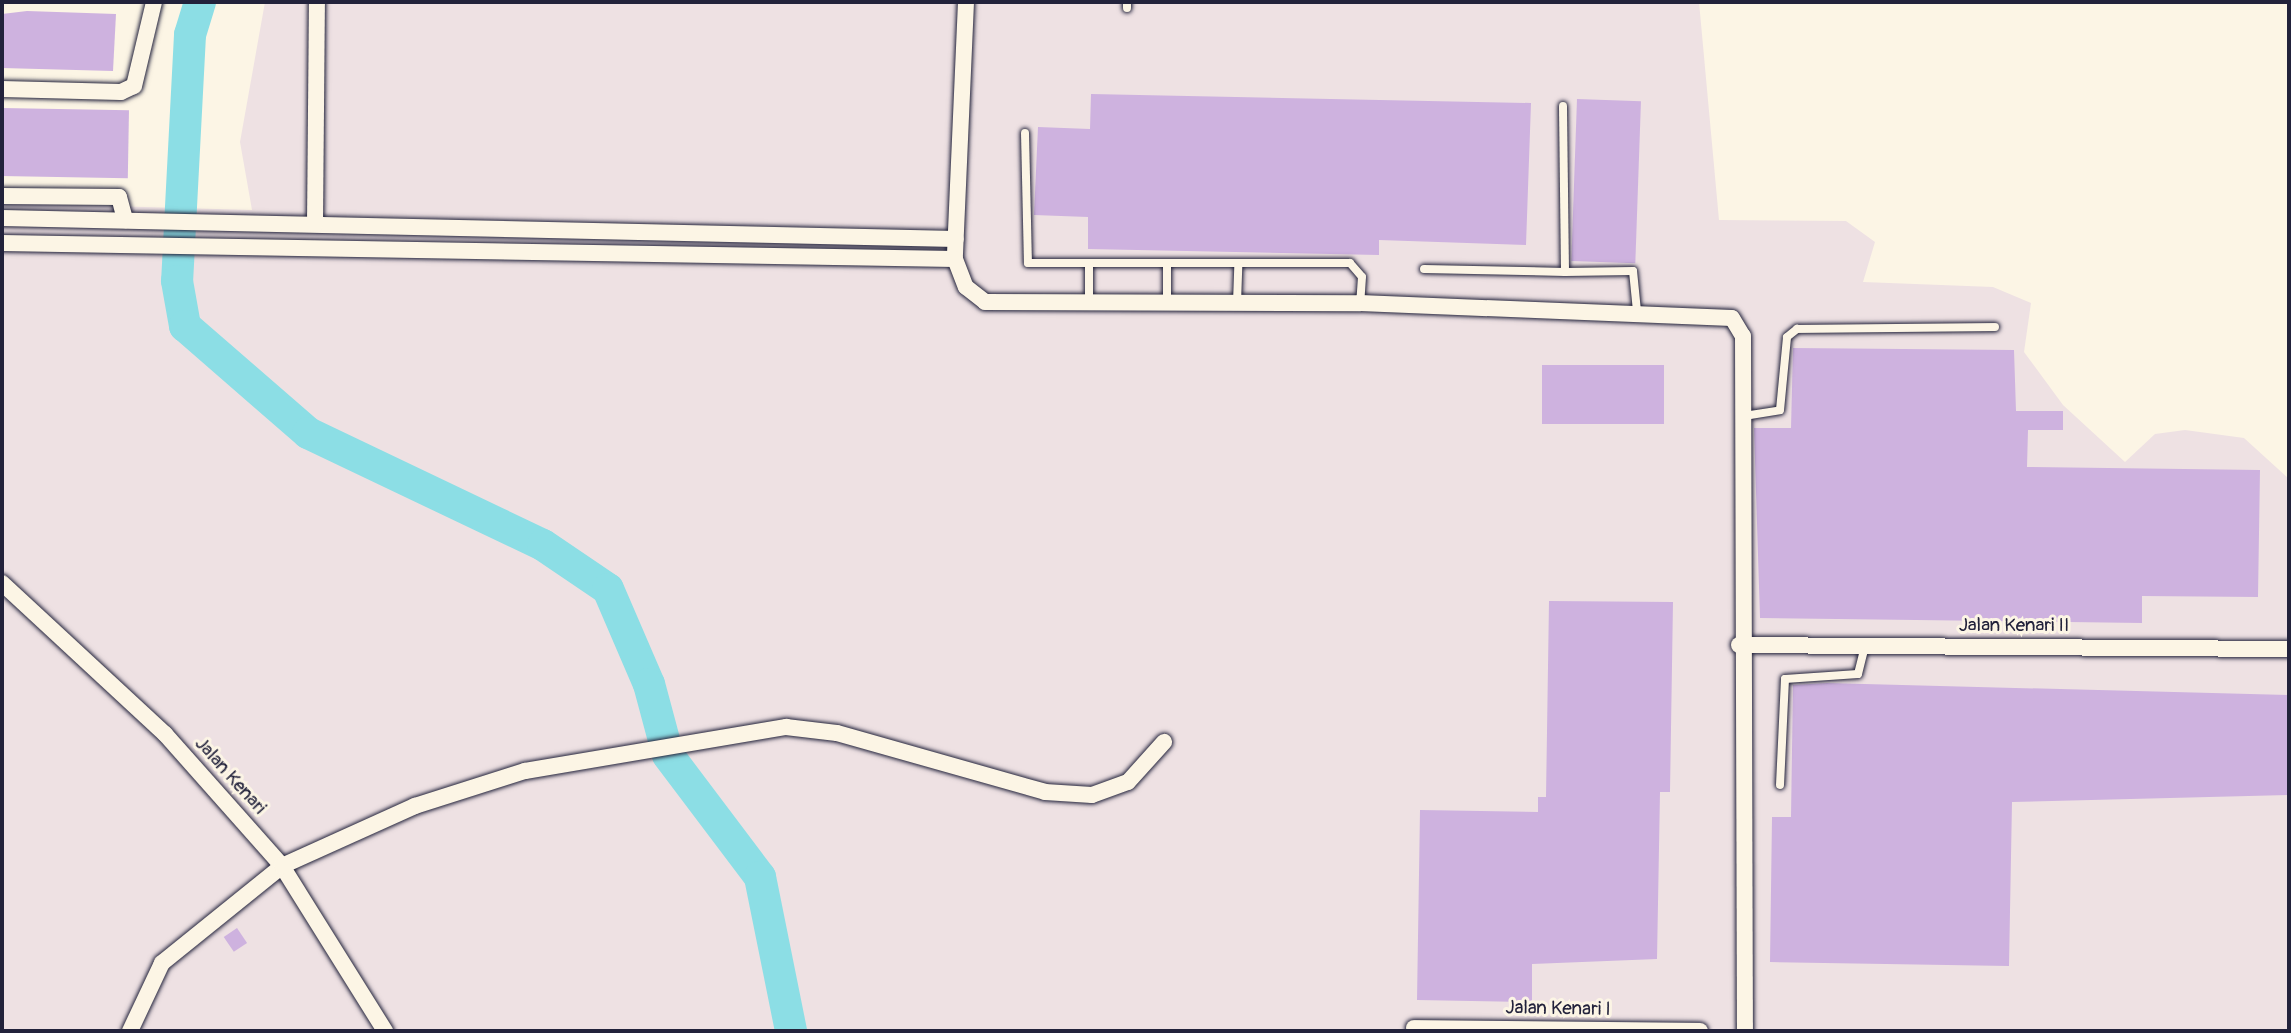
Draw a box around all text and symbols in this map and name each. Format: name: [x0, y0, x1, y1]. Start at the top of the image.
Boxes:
street label: Jalan Kenari II: [1959, 615, 2069, 637]
street label: Jalan Kenari: [189, 733, 271, 819]
street label: Jalan Kenari I: [1505, 997, 1611, 1021]

